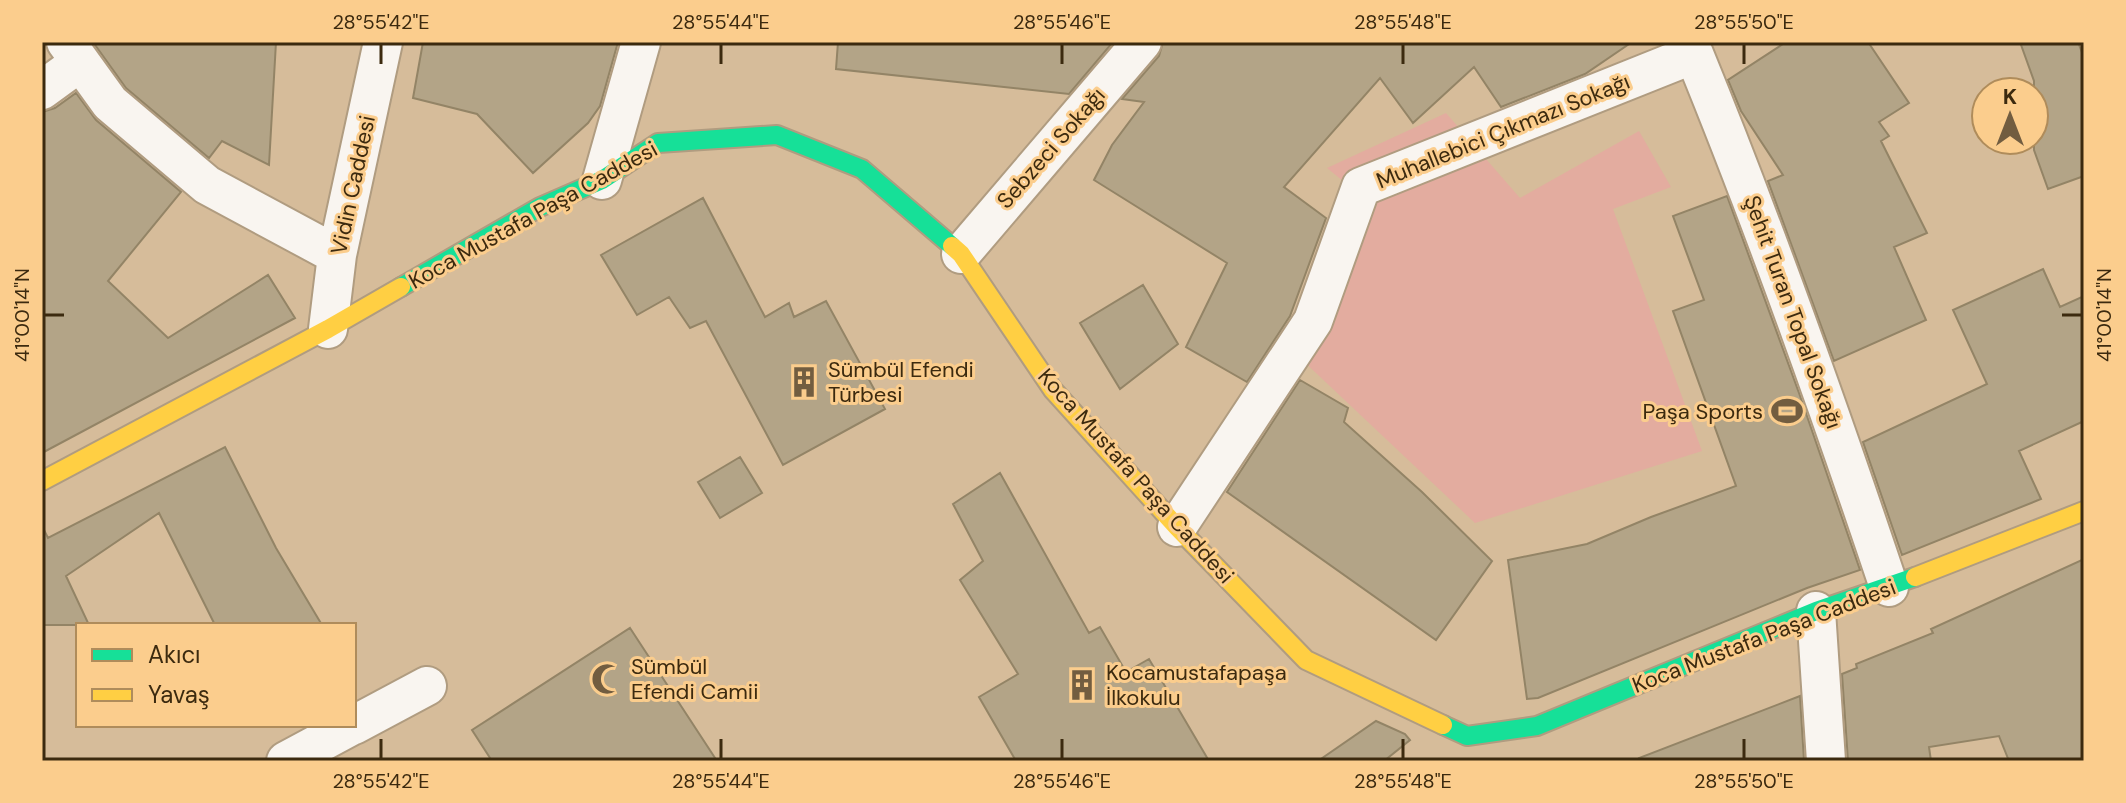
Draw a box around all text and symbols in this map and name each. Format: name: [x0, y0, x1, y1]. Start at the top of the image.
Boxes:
text: 28°55'42"E: [332, 9, 430, 35]
text: 28°55'44"E: [672, 9, 770, 35]
text: 28°55'46"E: [1013, 9, 1111, 35]
text: 28°55'48"E: [1354, 9, 1452, 35]
text: 28°55'50"E: [1694, 9, 1794, 35]
street label: Muhallebici Çıkmazı Sokağı: [1372, 67, 1634, 195]
north arrow: [1970, 76, 2050, 156]
street label: Sebzeci Sokağı: [990, 81, 1112, 215]
text: K: [2003, 82, 2017, 111]
street label: Vidin Caddesi: [324, 113, 382, 257]
street label: Koca Mustafa Paşa Caddesi: [404, 134, 662, 296]
street label: Şehit Turan Topal Sokağı: [1737, 191, 1849, 433]
text: 41°00'14"N: [9, 268, 35, 362]
text: 41°00'14"N: [2091, 268, 2117, 362]
place label: Sümbül Efendi Türbesi: [828, 355, 974, 409]
street label: Koca Mustafa Paşa Caddesi: [1032, 362, 1240, 590]
building icon: Sümbül Efendi Türbesi: [787, 365, 821, 399]
sports icon: Paşa Sports: [1770, 394, 1804, 428]
place label: Paşa Sports: [1643, 397, 1763, 426]
street label: Koca Mustafa Paşa Caddesi: [1628, 572, 1900, 700]
legend: [76, 623, 356, 727]
text: Akıcı: [148, 639, 200, 670]
place label: Sümbül Efendi Camii: [631, 652, 758, 706]
place label: Kocamustafapaşa İlkokulu: [1106, 658, 1287, 712]
mosque icon: Sümbül Efendi Camii: [590, 662, 624, 696]
building icon: Kocamustafapaşa İlkokulu: [1065, 668, 1099, 702]
text: Yavaş: [148, 679, 210, 710]
text: 28°55'42"E: [332, 768, 430, 794]
text: 28°55'44"E: [672, 768, 770, 794]
text: 28°55'46"E: [1013, 768, 1111, 794]
text: 28°55'48"E: [1354, 768, 1452, 794]
text: 28°55'50"E: [1694, 768, 1794, 794]

